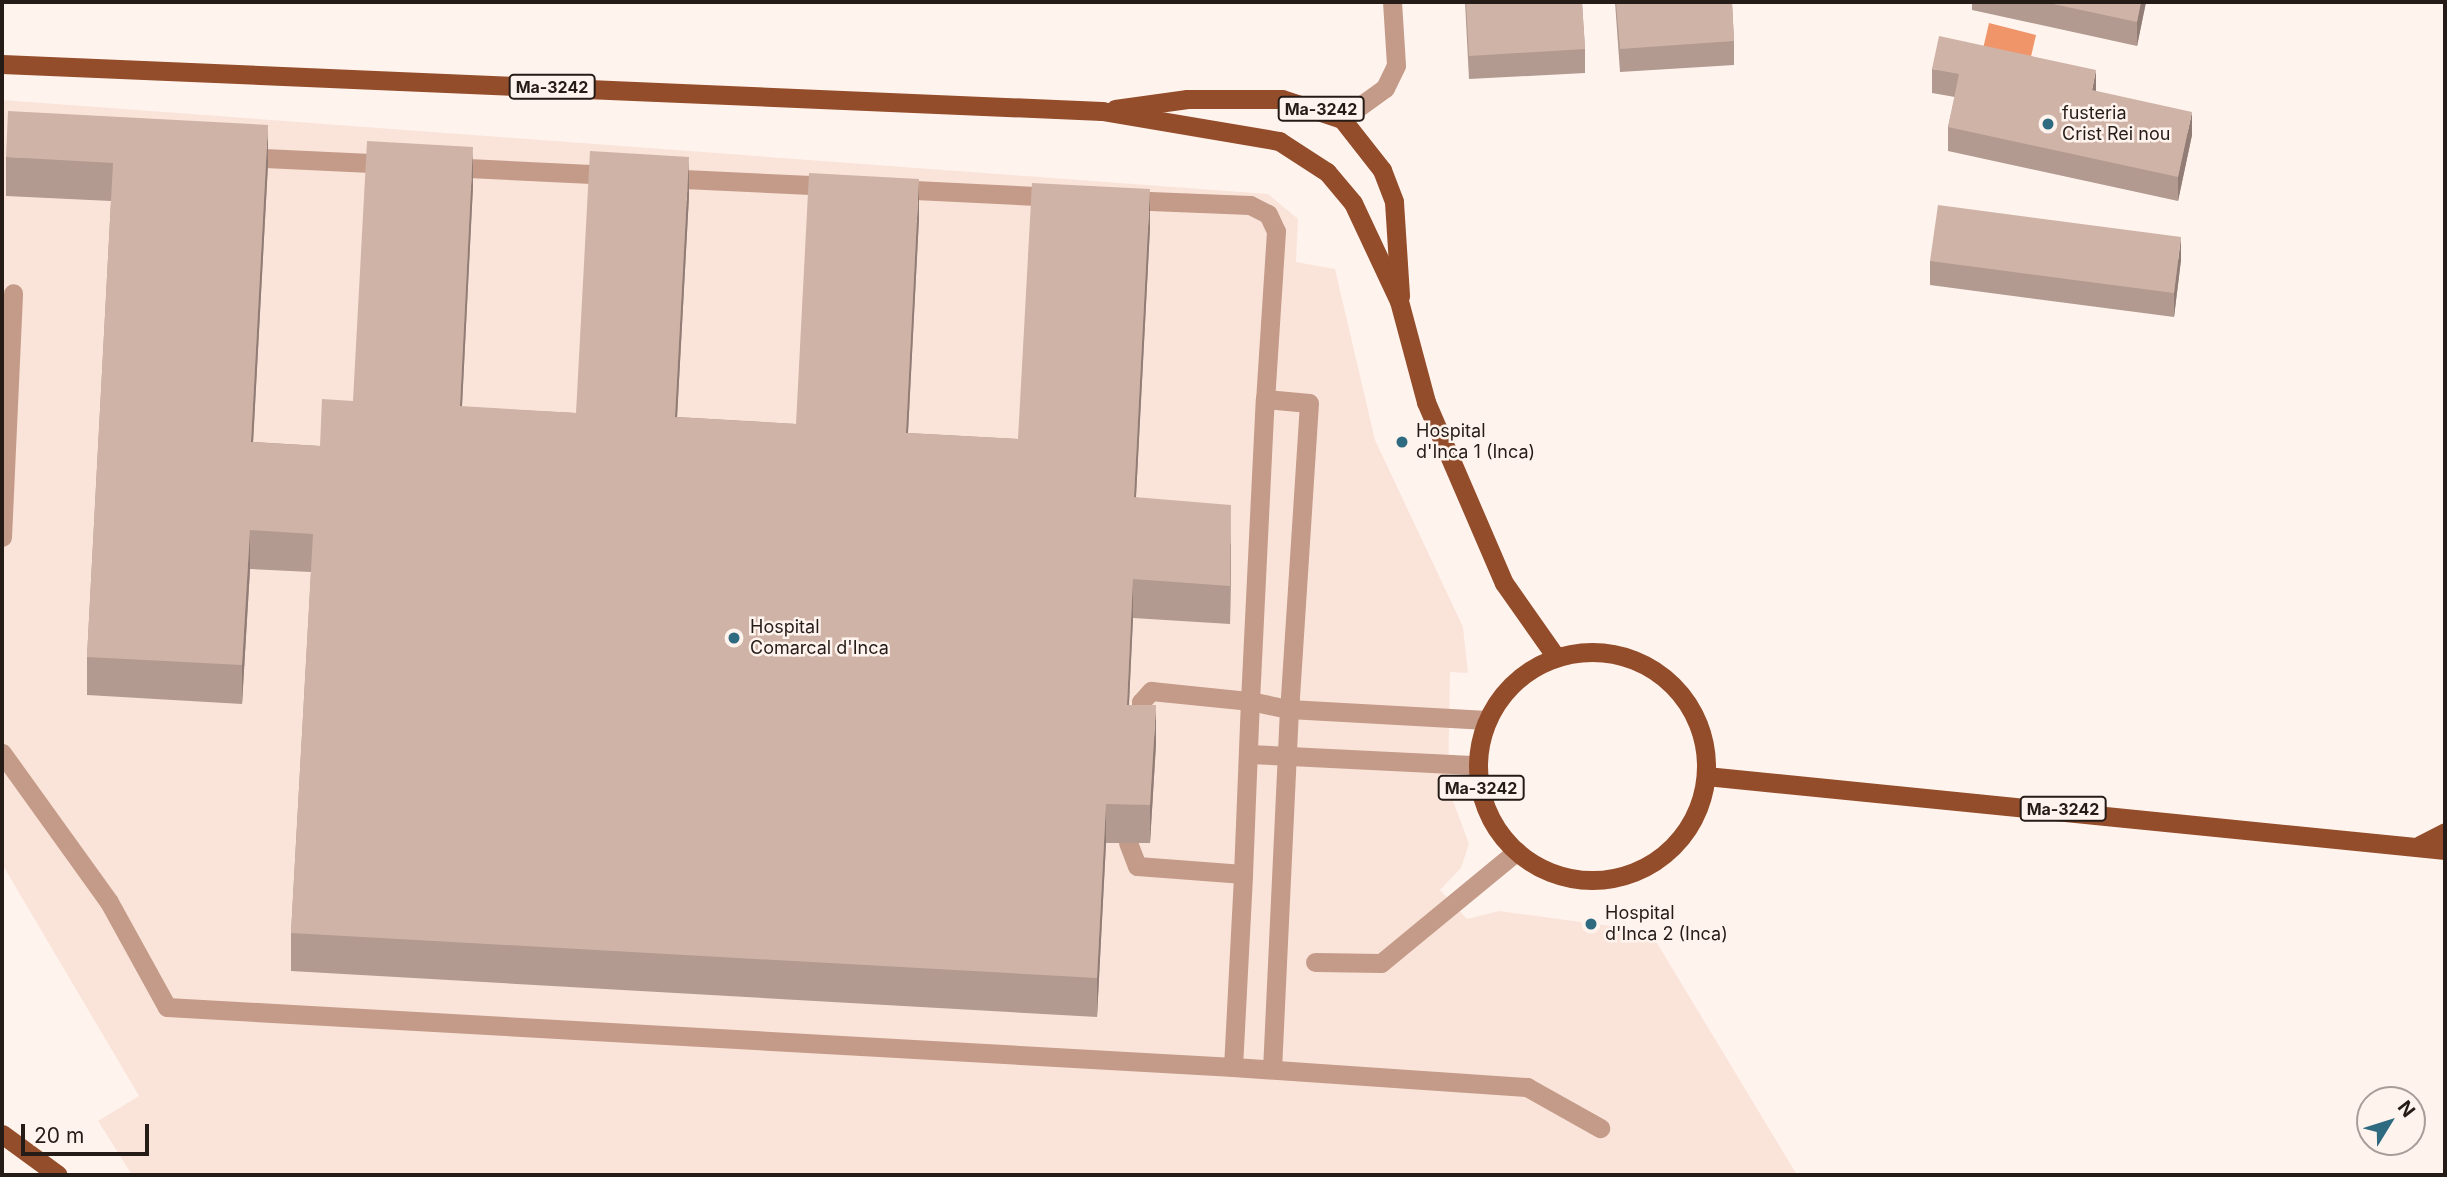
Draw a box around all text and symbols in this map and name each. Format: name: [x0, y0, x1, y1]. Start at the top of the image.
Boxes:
road number: Ma-3242: [508, 74, 596, 100]
road number: Ma-3242: [1277, 96, 1365, 122]
place label: fusteria Crist Rei nou: [2062, 103, 2170, 146]
marker: fusteria Crist Rei nou: [2040, 116, 2056, 132]
place label: Hospital d'Inca 1 (Inca): [1416, 421, 1535, 464]
marker: Hospital d'Inca 1 (Inca): [1394, 434, 1410, 450]
place label: Hospital Comarcal d'Inca: [750, 617, 889, 660]
marker: Hospital Comarcal d'Inca: [724, 628, 744, 648]
road number: Ma-3242: [1437, 776, 1525, 800]
road number: Ma-3242: [2019, 796, 2107, 822]
place label: Hospital d'Inca 2 (Inca): [1605, 903, 1728, 946]
marker: Hospital d'Inca 2 (Inca): [1583, 916, 1599, 932]
north arrow: [2356, 1086, 2426, 1156]
text: N: [2393, 1096, 2420, 1122]
scale bar: [24, 1110, 152, 1154]
text: 20 m: [34, 1123, 84, 1148]

